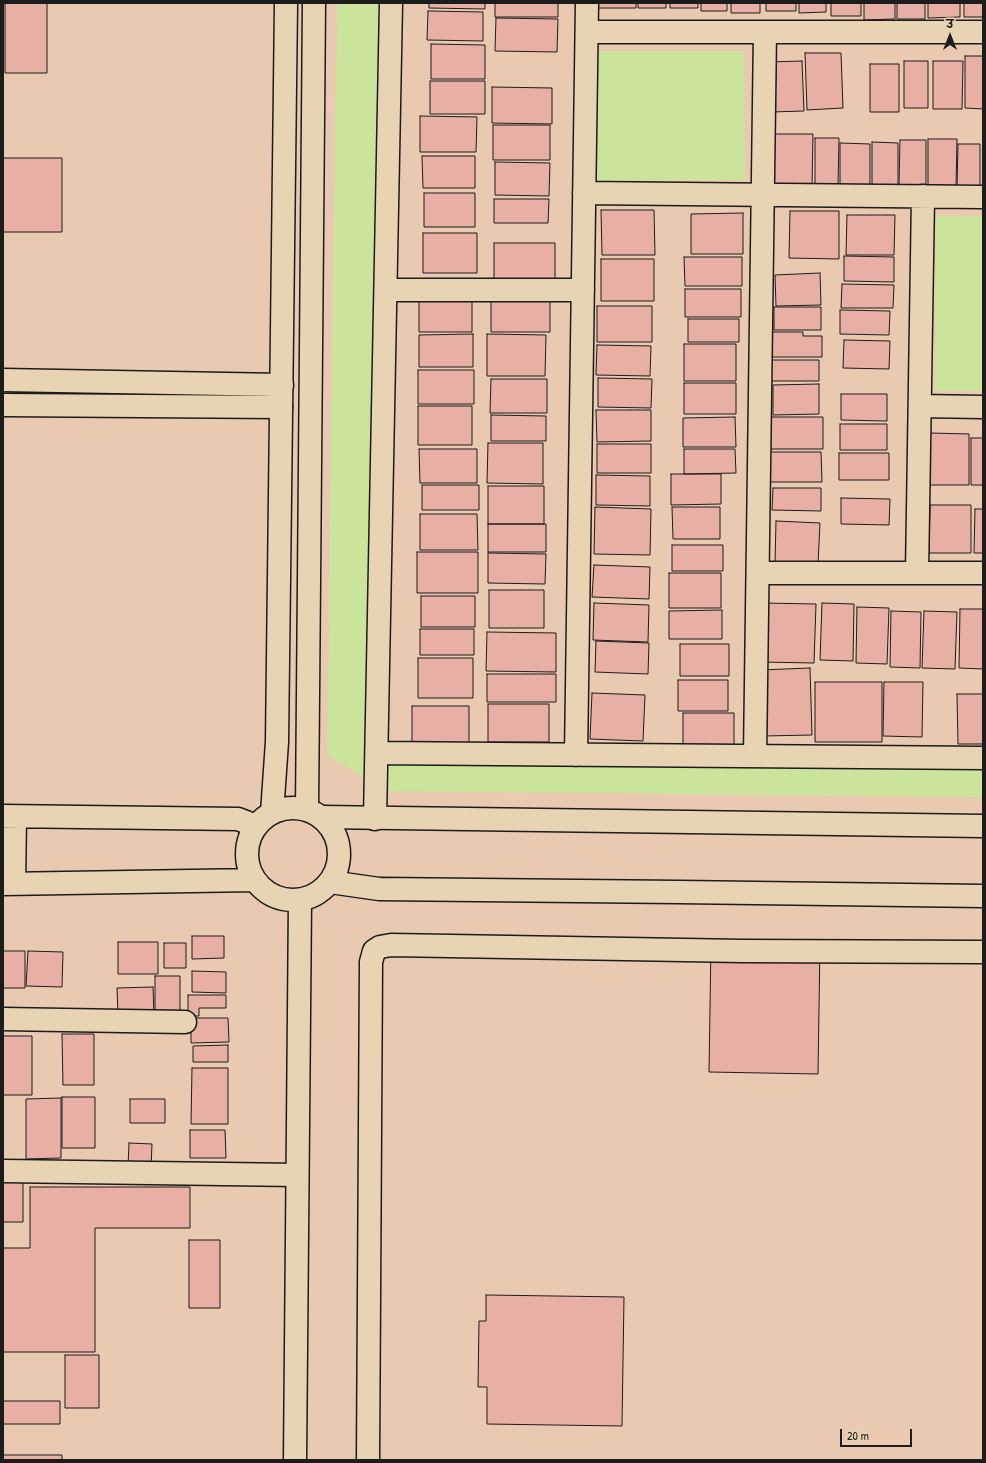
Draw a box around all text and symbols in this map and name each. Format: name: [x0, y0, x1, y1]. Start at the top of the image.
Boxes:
north arrow: [930, 16, 970, 56]
text: उ: [946, 17, 954, 31]
scale bar: [842, 1421, 914, 1447]
text: 20 m: [847, 1427, 869, 1444]

